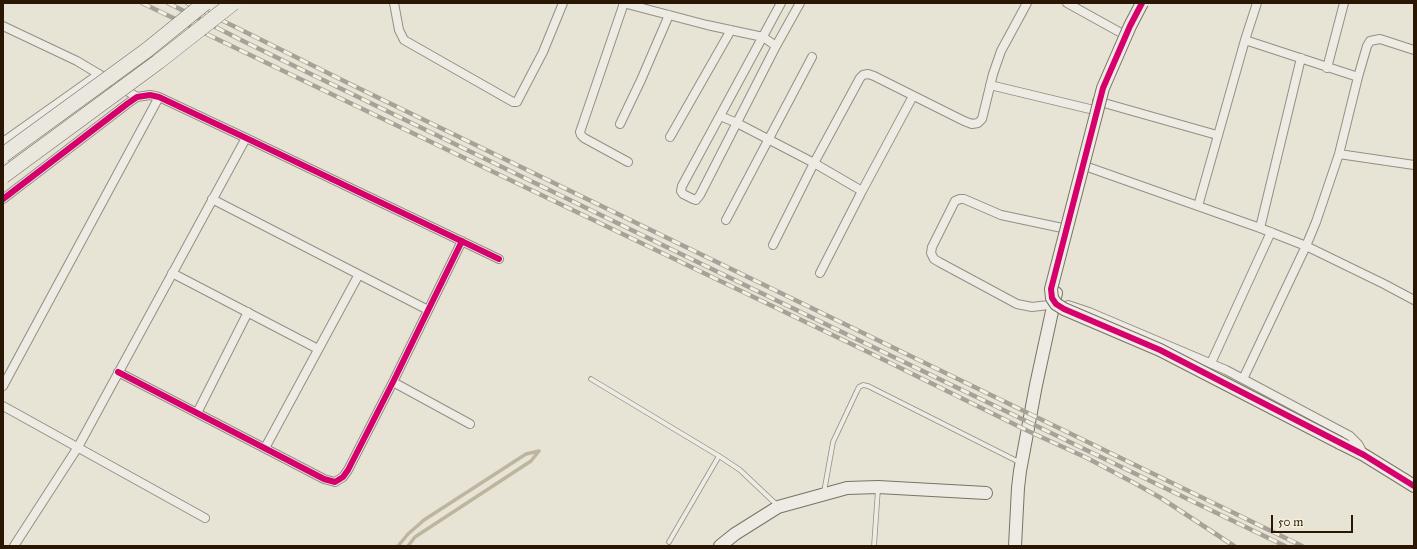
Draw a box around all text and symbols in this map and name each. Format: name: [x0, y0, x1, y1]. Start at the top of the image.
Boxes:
scale bar: [1273, 507, 1355, 533]
text: 50 m: [1278, 515, 1303, 529]

